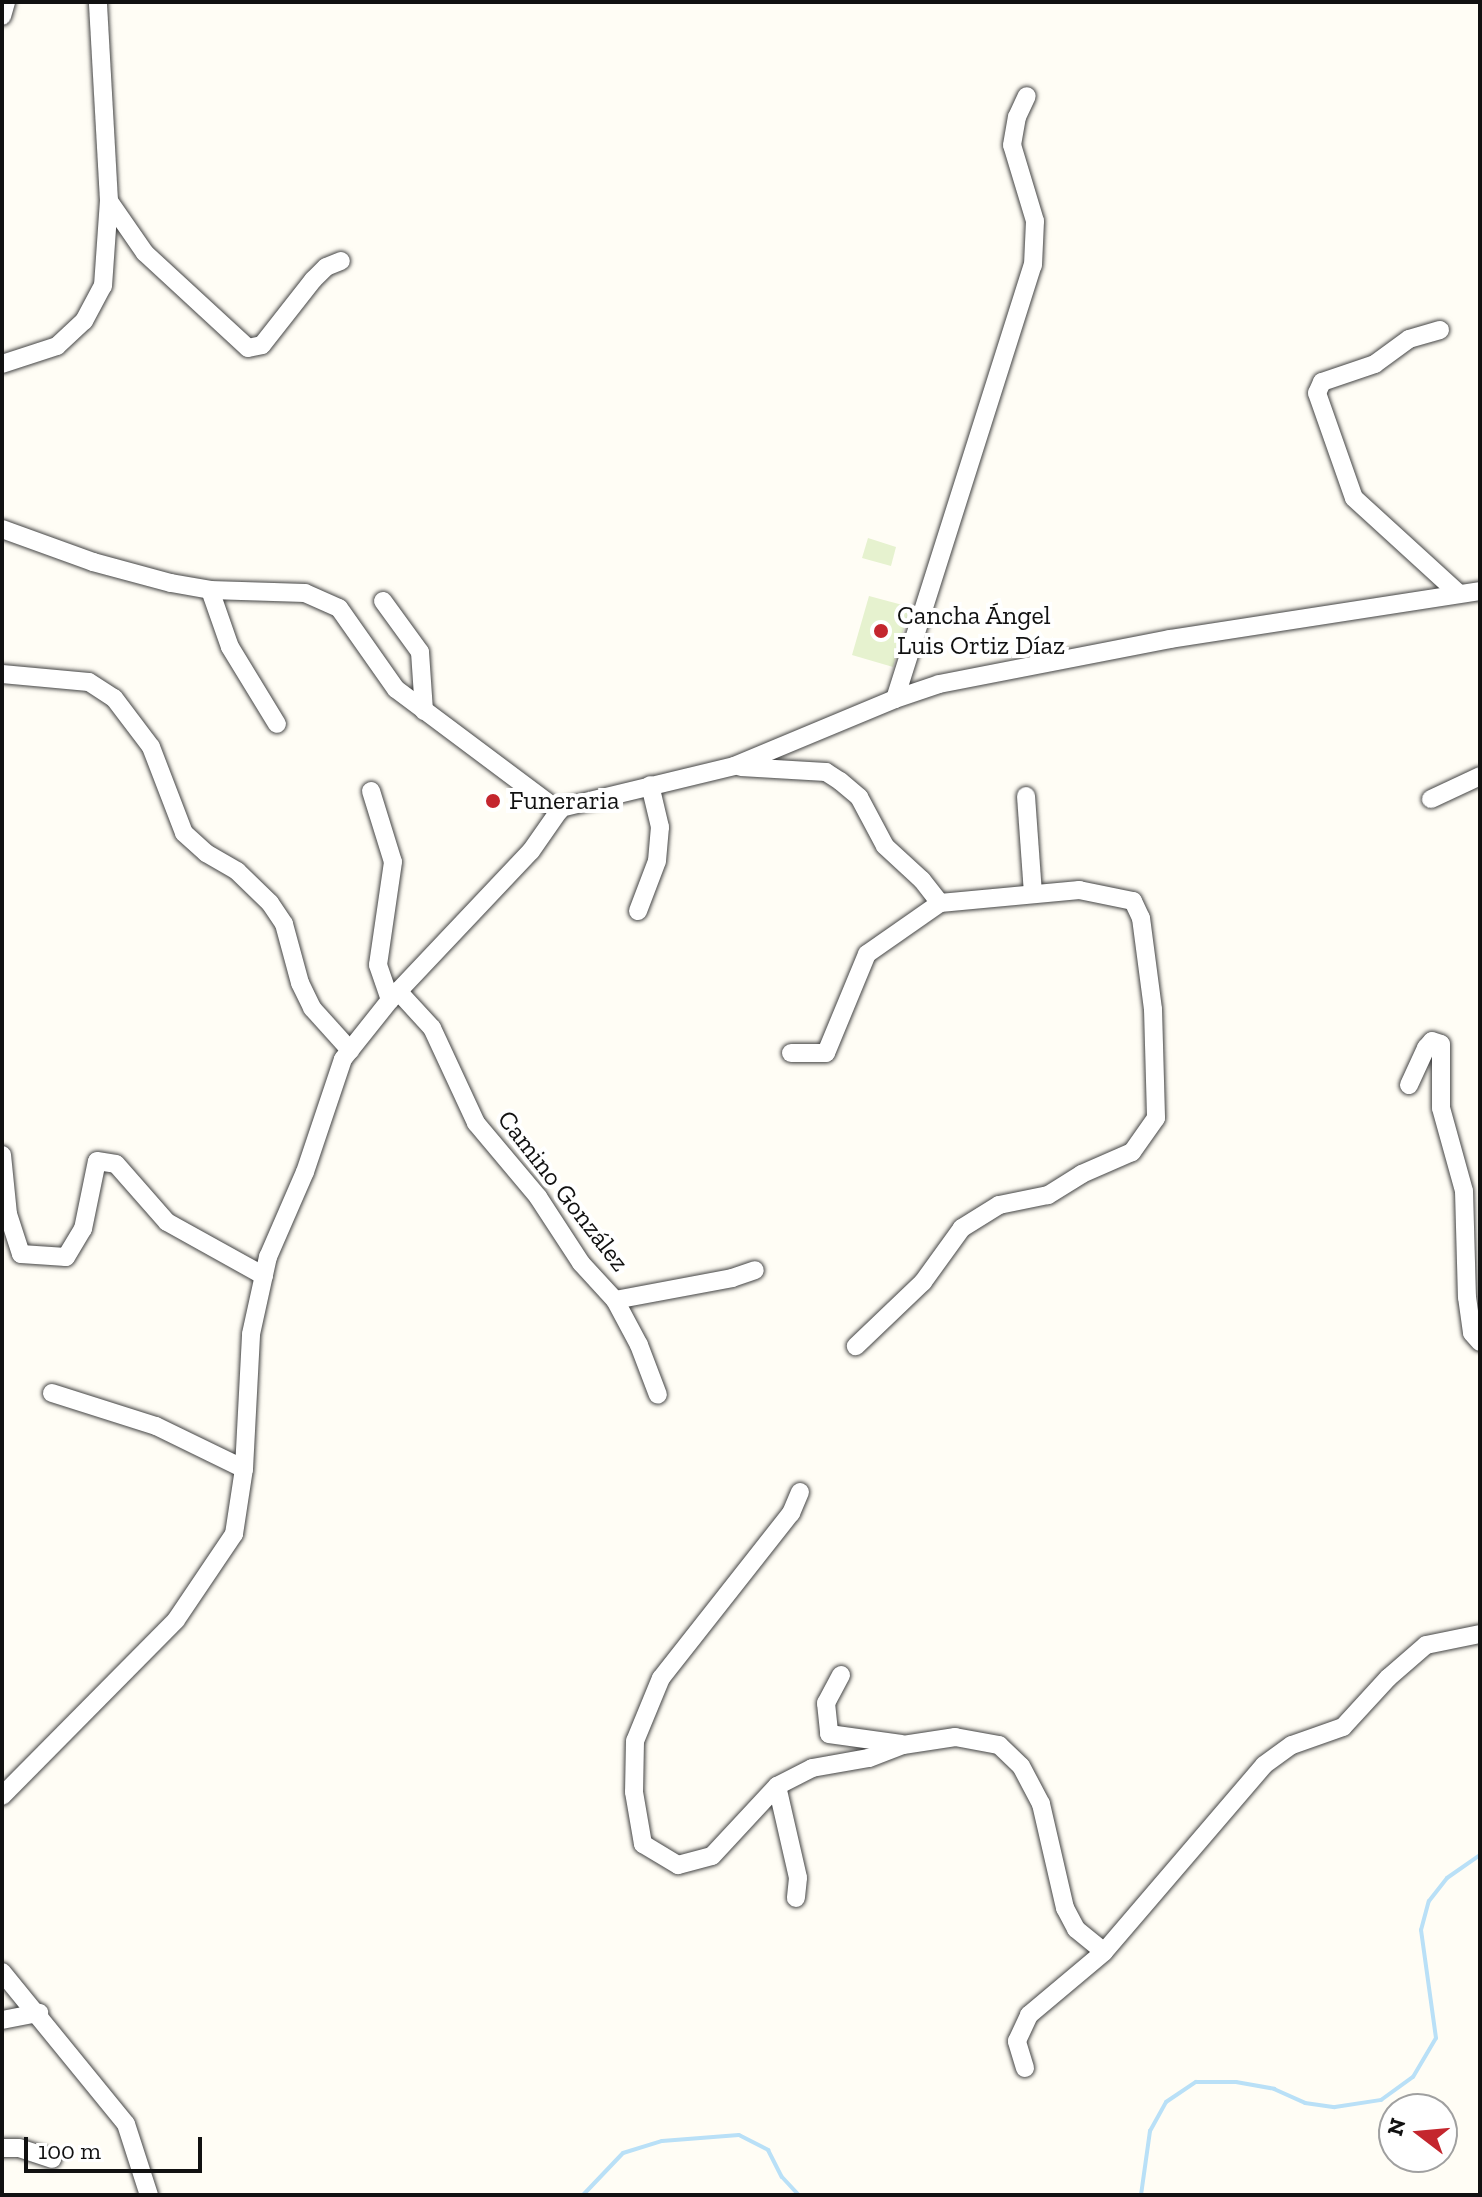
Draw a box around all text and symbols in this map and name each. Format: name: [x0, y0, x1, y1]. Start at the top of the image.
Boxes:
place label: Cancha Ángel Luis Ortiz Díaz: [897, 600, 1065, 662]
marker: Cancha Ángel Luis Ortiz Díaz: [872, 622, 890, 640]
place label: Funeraria: [509, 785, 619, 817]
marker: Funeraria: [484, 792, 502, 810]
street label: Camino González: [491, 1104, 635, 1278]
north arrow: [1378, 2093, 1458, 2173]
text: N: [1381, 2115, 1412, 2139]
scale bar: [28, 2121, 206, 2171]
text: 100 m: [38, 2136, 101, 2165]

